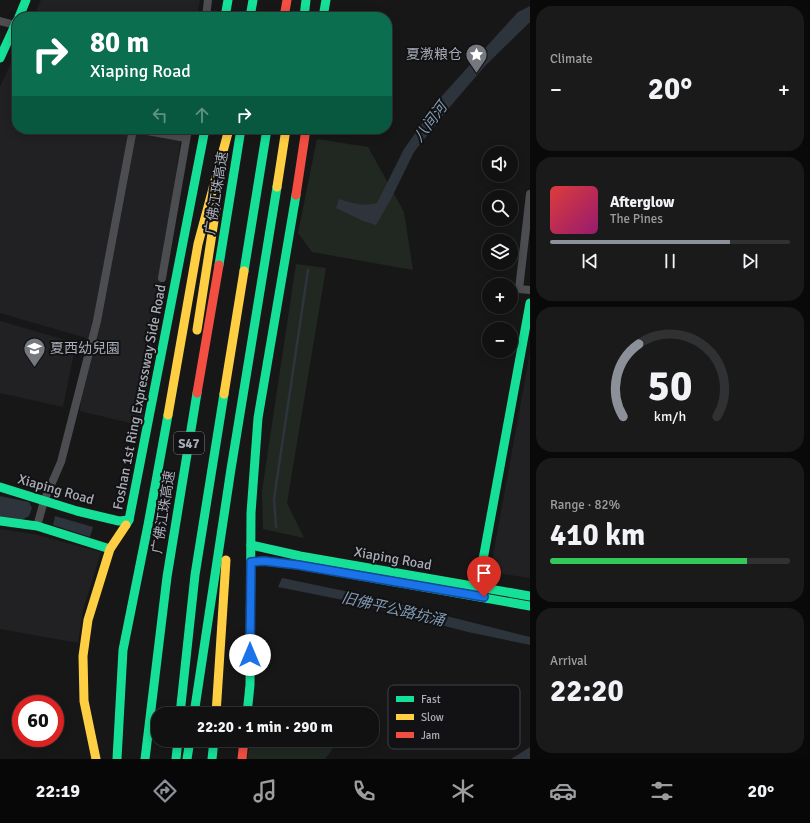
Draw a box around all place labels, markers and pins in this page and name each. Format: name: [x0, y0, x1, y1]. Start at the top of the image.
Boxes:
place icon: 夏漖粮仓: [464, 41, 490, 74]
place label: 夏漖粮仓: [406, 46, 462, 63]
school or university icon: 夏西幼兒園: [22, 335, 48, 368]
place label: 夏西幼兒園: [50, 340, 120, 357]
pin: [467, 556, 501, 597]

